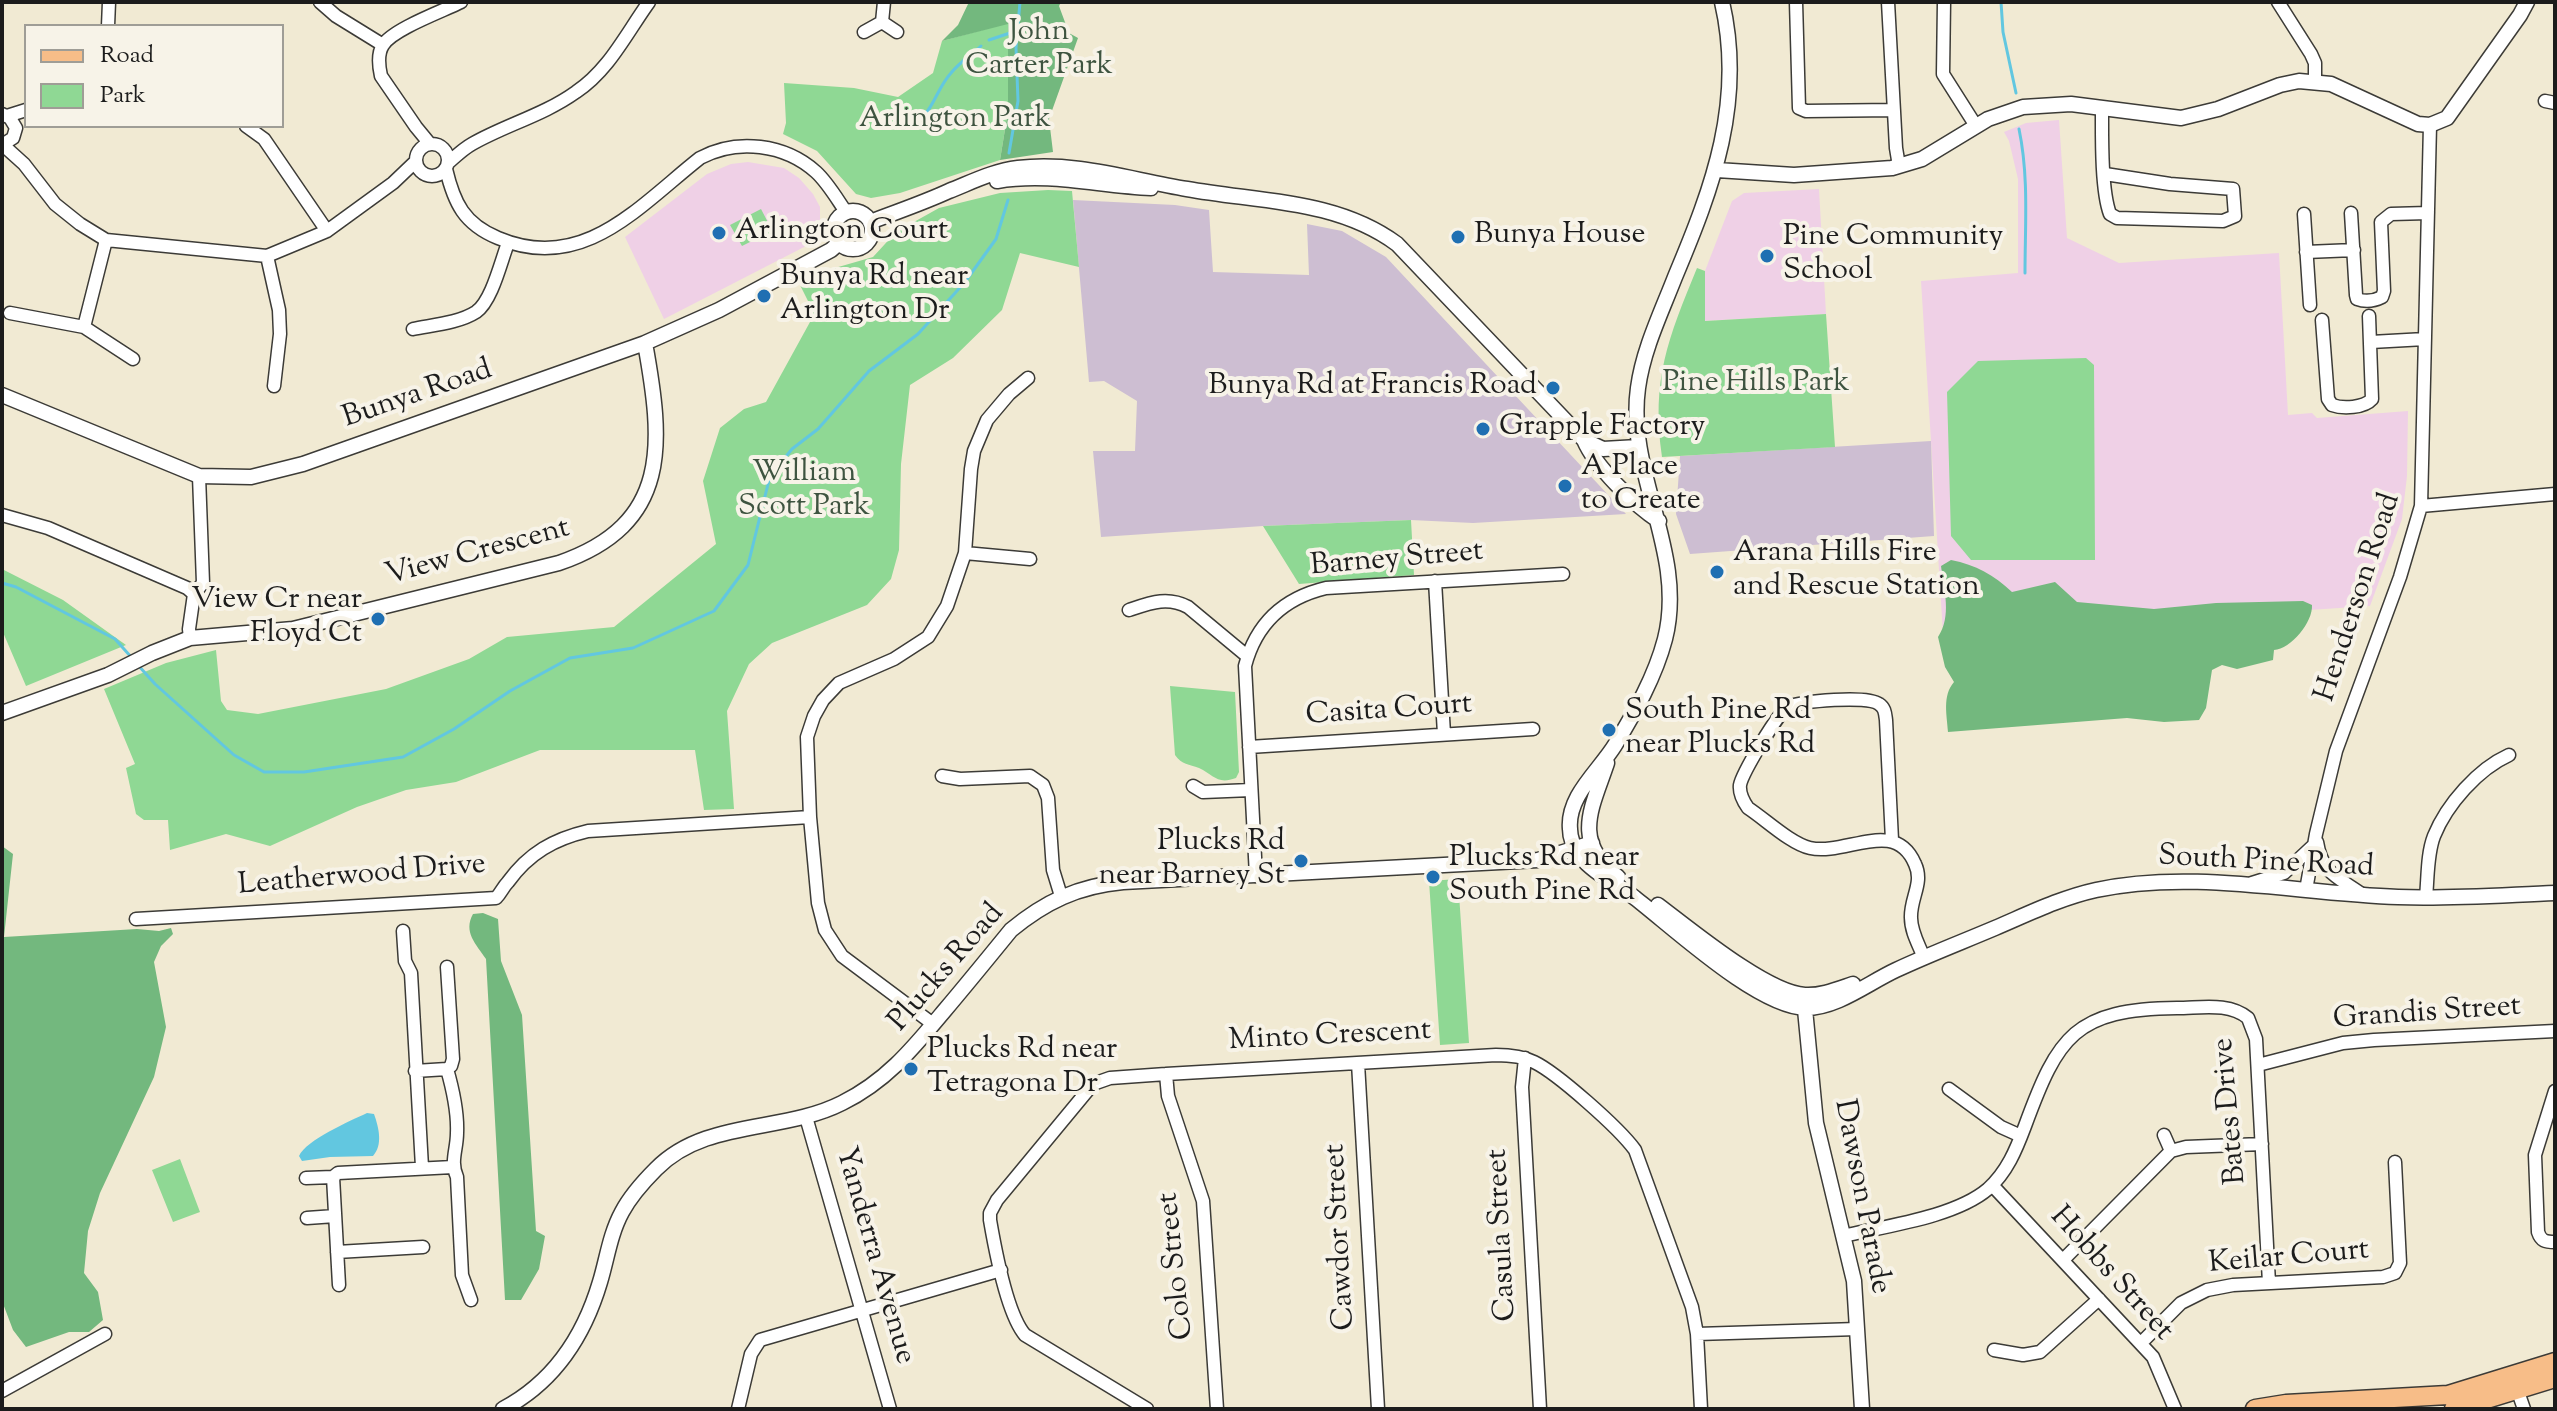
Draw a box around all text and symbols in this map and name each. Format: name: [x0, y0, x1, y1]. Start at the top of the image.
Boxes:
park label: John Carter Park: [965, 16, 1113, 86]
legend: [24, 24, 284, 128]
text: Road: [100, 39, 154, 73]
text: Park: [100, 79, 146, 113]
park label: Arlington Park: [859, 103, 1051, 139]
place label: Arlington Court: [735, 215, 948, 251]
place label: Bunya House: [1474, 219, 1645, 255]
place label: Pine Community School: [1783, 221, 2003, 292]
marker: Arlington Court: [710, 224, 728, 242]
marker: Bunya House: [1449, 228, 1467, 246]
marker: Pine Community School: [1758, 247, 1776, 265]
place label: Bunya Rd near Arlington Dr: [780, 261, 968, 332]
marker: Bunya Rd near Arlington Dr: [755, 287, 773, 305]
street label: Bunya Road: [339, 354, 497, 438]
park label: Pine Hills Park: [1662, 367, 1850, 403]
place label: Bunya Rd at Francis Road: [1208, 370, 1537, 406]
marker: Bunya Rd at Francis Road: [1544, 379, 1562, 397]
place label: Grapple Factory: [1499, 411, 1705, 447]
marker: Grapple Factory: [1474, 420, 1492, 438]
place label: A Place to Create: [1581, 451, 1701, 522]
park label: William Scott Park: [738, 457, 870, 528]
marker: A Place to Create: [1556, 477, 1574, 495]
street label: Henderson Road: [2309, 489, 2411, 707]
street label: View Crescent: [382, 512, 574, 596]
street label: Barney Street: [1309, 536, 1485, 586]
place label: Arana Hills Fire and Rescue Station: [1733, 537, 1980, 608]
marker: Arana Hills Fire and Rescue Station: [1708, 563, 1726, 581]
place label: View Cr near Floyd Ct: [191, 584, 362, 654]
marker: View Cr near Floyd Ct: [369, 610, 387, 628]
street label: Casita Court: [1305, 688, 1473, 736]
place label: South Pine Rd near Plucks Rd: [1625, 695, 1815, 766]
marker: South Pine Rd near Plucks Rd: [1600, 721, 1618, 739]
place label: Plucks Rd near Barney St: [1099, 826, 1285, 896]
street label: South Pine Road: [2157, 840, 2375, 888]
place label: Plucks Rd near South Pine Rd: [1449, 842, 1639, 912]
street label: Leatherwood Drive: [237, 848, 487, 906]
marker: Plucks Rd near Barney St: [1292, 852, 1310, 870]
marker: Plucks Rd near South Pine Rd: [1424, 868, 1442, 886]
street label: Plucks Road: [883, 898, 1013, 1040]
street label: Grandis Street: [2332, 990, 2522, 1040]
street label: Minto Crescent: [1228, 1015, 1432, 1061]
place label: Plucks Rd near Tetragona Dr: [927, 1034, 1117, 1104]
street label: Bates Drive: [2208, 1036, 2256, 1186]
marker: Plucks Rd near Tetragona Dr: [902, 1060, 920, 1078]
street label: Dawson Parade: [1824, 1097, 1896, 1297]
street label: Yanderra Avenue: [825, 1143, 921, 1369]
street label: Cawdor Street: [1319, 1143, 1365, 1331]
street label: Casula Street: [1482, 1148, 1526, 1322]
street label: Colo Street: [1152, 1191, 1204, 1341]
street label: Hobbs Street: [2040, 1201, 2180, 1349]
street label: Keilar Court: [2207, 1234, 2371, 1284]

